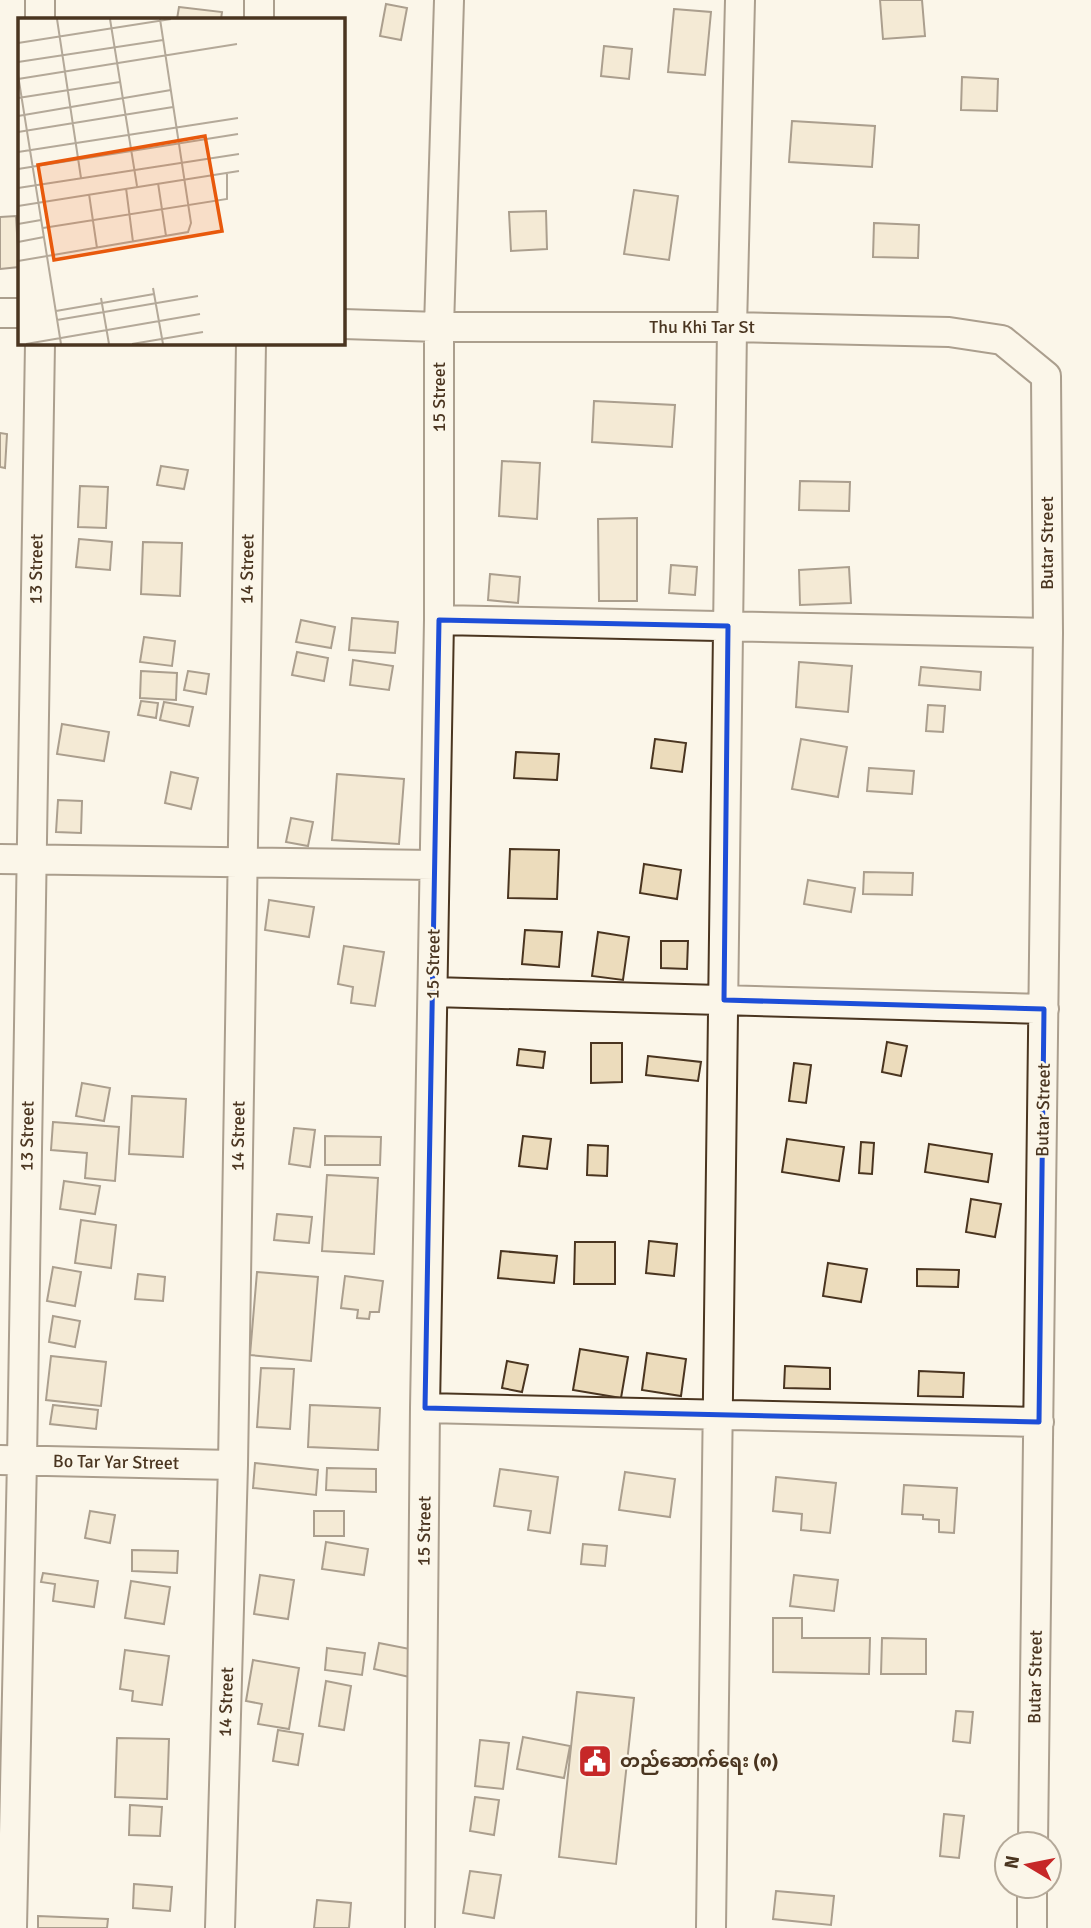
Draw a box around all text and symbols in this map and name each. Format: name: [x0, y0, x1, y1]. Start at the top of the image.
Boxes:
inset map: [18, 18, 345, 345]
street label: Thu Khi Tar St: [649, 316, 755, 338]
street label: 15 Street: [428, 362, 450, 432]
street label: Butar Street: [1036, 496, 1058, 590]
street label: 13 Street: [24, 534, 48, 604]
street label: 14 Street: [235, 534, 259, 604]
street label: 15 Street: [421, 929, 445, 999]
street label: Butar Street: [1031, 1063, 1055, 1157]
street label: 13 Street: [15, 1101, 39, 1171]
street label: 14 Street: [226, 1101, 250, 1171]
street label: Bo Tar Yar Street: [53, 1450, 179, 1474]
street label: 15 Street: [412, 1496, 436, 1566]
street label: Butar Street: [1023, 1630, 1047, 1724]
street label: 14 Street: [214, 1666, 238, 1738]
public building icon: တည်ဆောက်ရေး (၈): [576, 1742, 614, 1780]
place label: တည်ဆောက်ရေး (၈): [620, 1749, 779, 1775]
north arrow: [993, 1830, 1063, 1900]
text: N: [999, 1854, 1025, 1871]

